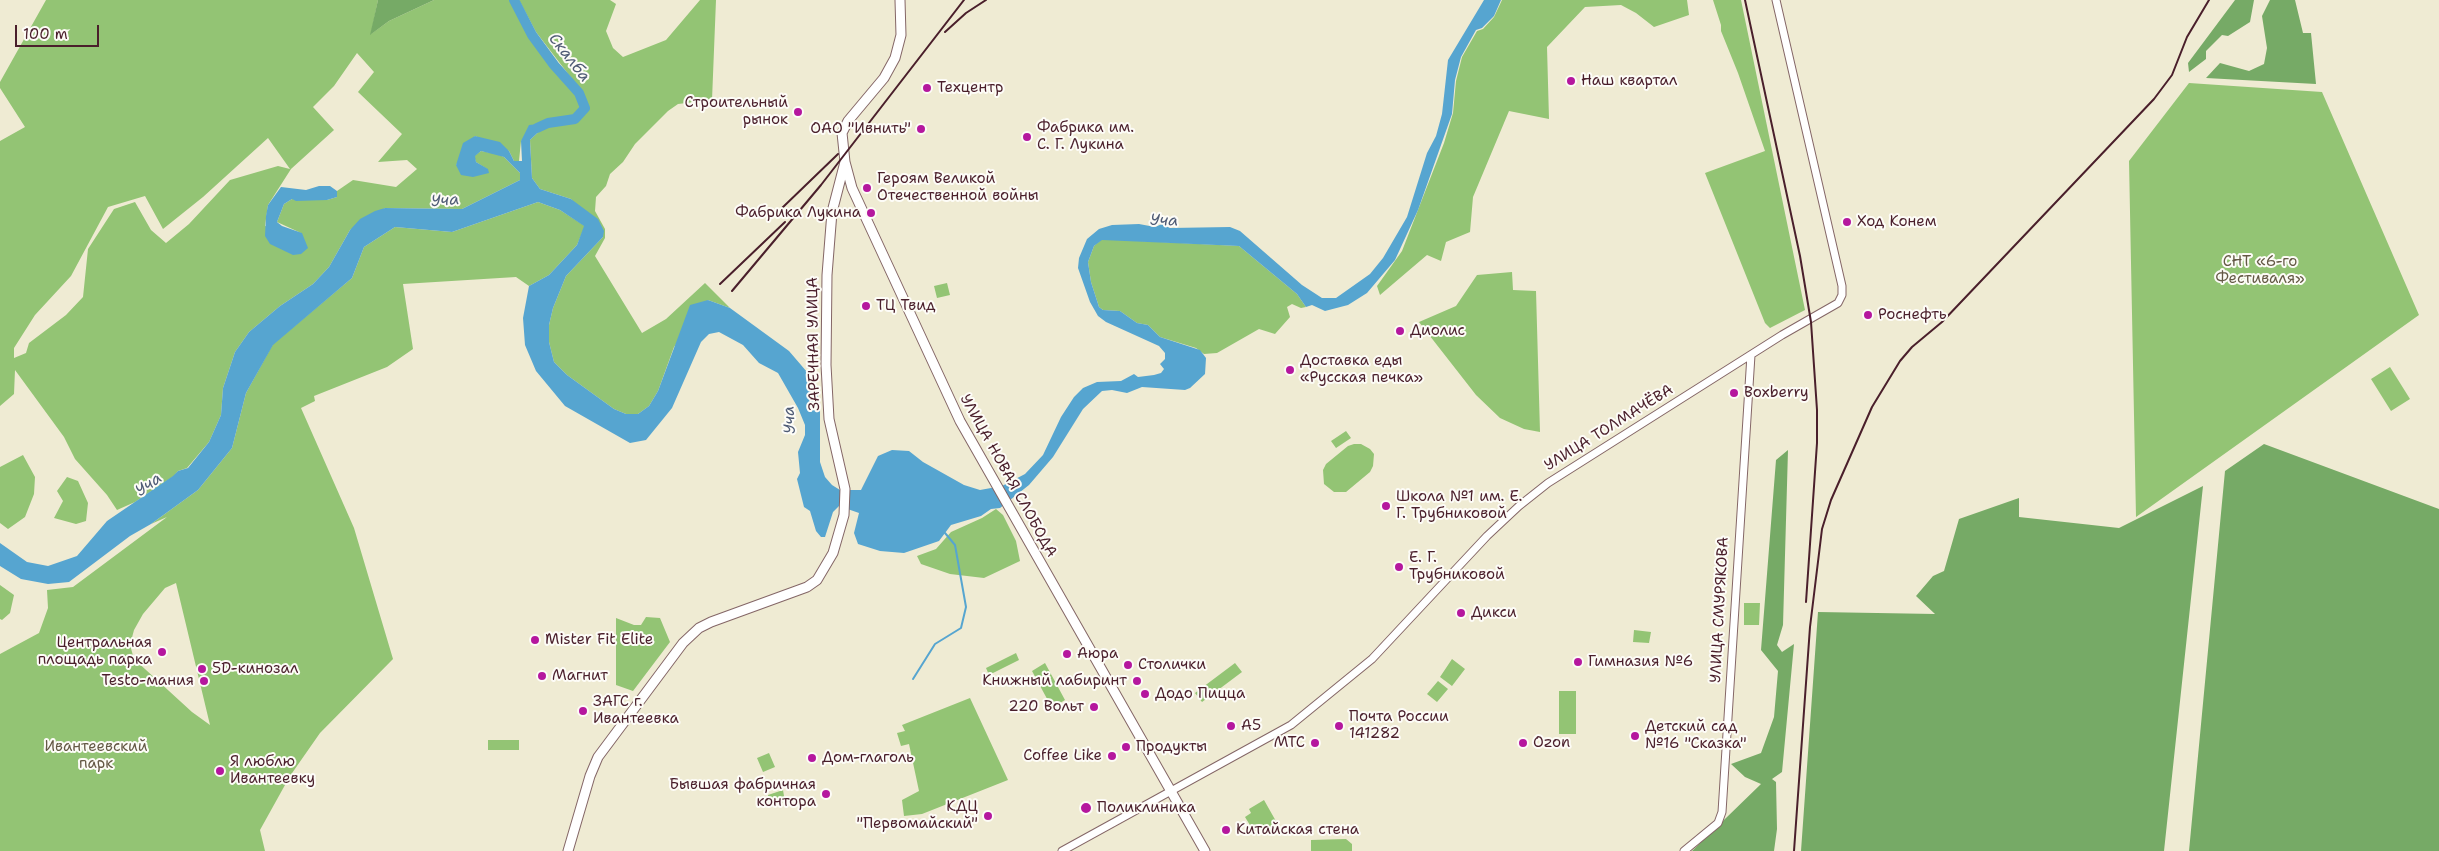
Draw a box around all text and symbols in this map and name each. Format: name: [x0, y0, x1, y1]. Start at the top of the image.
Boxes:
scale bar: [18, 15, 101, 47]
text: 100 m: [23, 24, 68, 44]
water label: Скалба: [544, 30, 594, 86]
place label: Наш квартал: [1581, 72, 1677, 90]
marker: Наш квартал: [1565, 75, 1577, 87]
place label: Техцентр: [937, 79, 1003, 97]
marker: Техцентр: [921, 82, 933, 94]
place label: Строительный рынок: [684, 94, 788, 129]
marker: Строительный рынок: [792, 106, 804, 118]
place label: Фабрика им. С. Г. Лукина: [1037, 119, 1134, 154]
place label: ОАО "Ивнить": [810, 120, 911, 138]
marker: ОАО "Ивнить": [915, 123, 927, 135]
marker: Фабрика им. С. Г. Лукина: [1021, 131, 1033, 143]
place label: Героям Великой Отечественной войны: [877, 170, 1039, 205]
marker: Героям Великой Отечественной войны: [861, 182, 873, 194]
water label: Уча: [430, 190, 460, 212]
place label: Фабрика Лукина: [735, 204, 861, 222]
marker: Фабрика Лукина: [865, 207, 877, 219]
water label: Уча: [1150, 211, 1178, 231]
place label: Ход Конем: [1857, 213, 1936, 231]
marker: Ход Конем: [1841, 216, 1853, 228]
park label: СНТ «6-го Фестиваля»: [2215, 253, 2305, 288]
street label: ЗАРЕЧНАЯ УЛИЦА: [804, 277, 824, 411]
place label: ТЦ Твид: [876, 297, 936, 315]
marker: ТЦ Твид: [860, 300, 872, 312]
place label: Роснефть: [1878, 306, 1947, 324]
marker: Роснефть: [1862, 309, 1874, 321]
place label: Диолис: [1410, 322, 1465, 340]
marker: Диолис: [1394, 325, 1406, 337]
place label: Доставка еды «Русская печка»: [1300, 352, 1423, 387]
marker: Доставка еды «Русская печка»: [1284, 364, 1296, 376]
street label: УЛИЦА ТОЛМАЧЁВА: [1541, 381, 1677, 475]
place label: Boxberry: [1744, 384, 1809, 402]
marker: Boxberry: [1728, 387, 1740, 399]
street label: УЛИЦА НОВАЯ СЛОБОДА: [956, 391, 1060, 561]
water label: Уча: [780, 405, 800, 435]
water label: Уча: [132, 469, 166, 501]
place label: Школа №1 им. Е. Г. Трубниковой: [1396, 488, 1522, 523]
marker: Школа №1 им. Е. Г. Трубниковой: [1380, 500, 1392, 512]
street label: УЛИЦА СМУРЯКОВА: [1707, 536, 1733, 684]
place label: Е. Г. Трубниковой: [1409, 549, 1505, 584]
marker: Е. Г. Трубниковой: [1393, 561, 1405, 573]
place label: Дикси: [1471, 604, 1517, 622]
marker: Дикси: [1455, 607, 1467, 619]
place label: Mister Fit Elite: [545, 631, 653, 649]
place label: Центральная площадь парка: [38, 634, 152, 669]
marker: Mister Fit Elite: [529, 634, 541, 646]
place label: Аюра: [1077, 645, 1118, 663]
marker: Центральная площадь парка: [156, 646, 168, 658]
marker: Аюра: [1061, 648, 1073, 660]
place label: Гимназия №6: [1588, 653, 1693, 671]
place label: Столички: [1138, 656, 1206, 674]
marker: Гимназия №6: [1572, 656, 1584, 668]
marker: Столички: [1122, 659, 1134, 671]
place label: 5D-кинозал: [212, 660, 298, 678]
marker: 5D-кинозал: [196, 663, 208, 675]
place label: Магнит: [552, 667, 608, 685]
marker: Магнит: [536, 670, 548, 682]
place label: Testo-мания: [101, 672, 194, 690]
place label: Книжный лабиринт: [982, 672, 1127, 690]
marker: Testo-мания: [198, 675, 210, 687]
marker: Книжный лабиринт: [1131, 675, 1143, 687]
place label: Додо Пицца: [1155, 685, 1245, 703]
marker: Додо Пицца: [1139, 688, 1151, 700]
place label: ЗАГС г. Ивантеевка: [593, 693, 679, 728]
place label: 220 Вольт: [1008, 698, 1084, 716]
marker: 220 Вольт: [1088, 701, 1100, 713]
marker: ЗАГС г. Ивантеевка: [577, 705, 589, 717]
place label: Почта России 141282: [1349, 708, 1449, 743]
place label: А5: [1241, 717, 1261, 735]
place label: Детский сад №16 "Сказка": [1645, 718, 1747, 753]
marker: А5: [1225, 720, 1237, 732]
marker: Почта России 141282: [1333, 720, 1345, 732]
marker: Детский сад №16 "Сказка": [1629, 730, 1641, 742]
place label: МТС: [1274, 734, 1305, 752]
place label: Ozon: [1533, 734, 1570, 752]
marker: МТС: [1309, 737, 1321, 749]
marker: Ozon: [1517, 737, 1529, 749]
park label: Ивантеевский парк: [44, 738, 148, 773]
place label: Продукты: [1136, 738, 1207, 756]
marker: Продукты: [1120, 741, 1132, 753]
place label: Coffee Like: [1023, 747, 1102, 765]
place label: Дом-глаголь: [822, 749, 914, 767]
marker: Coffee Like: [1106, 750, 1118, 762]
marker: Дом-глаголь: [806, 752, 818, 764]
place label: Я люблю Ивантеевку: [230, 753, 315, 788]
marker: Я люблю Ивантеевку: [214, 765, 226, 777]
place label: Бывшая фабричная контора: [669, 776, 816, 811]
marker: Бывшая фабричная контора: [820, 788, 832, 800]
place label: КДЦ "Первомайский": [856, 798, 978, 833]
place label: Поликлиника: [1097, 799, 1196, 817]
marker: Поликлиника: [1079, 801, 1093, 815]
marker: КДЦ "Первомайский": [982, 810, 994, 822]
place label: Китайская стена: [1236, 821, 1359, 839]
marker: Китайская стена: [1220, 824, 1232, 836]

